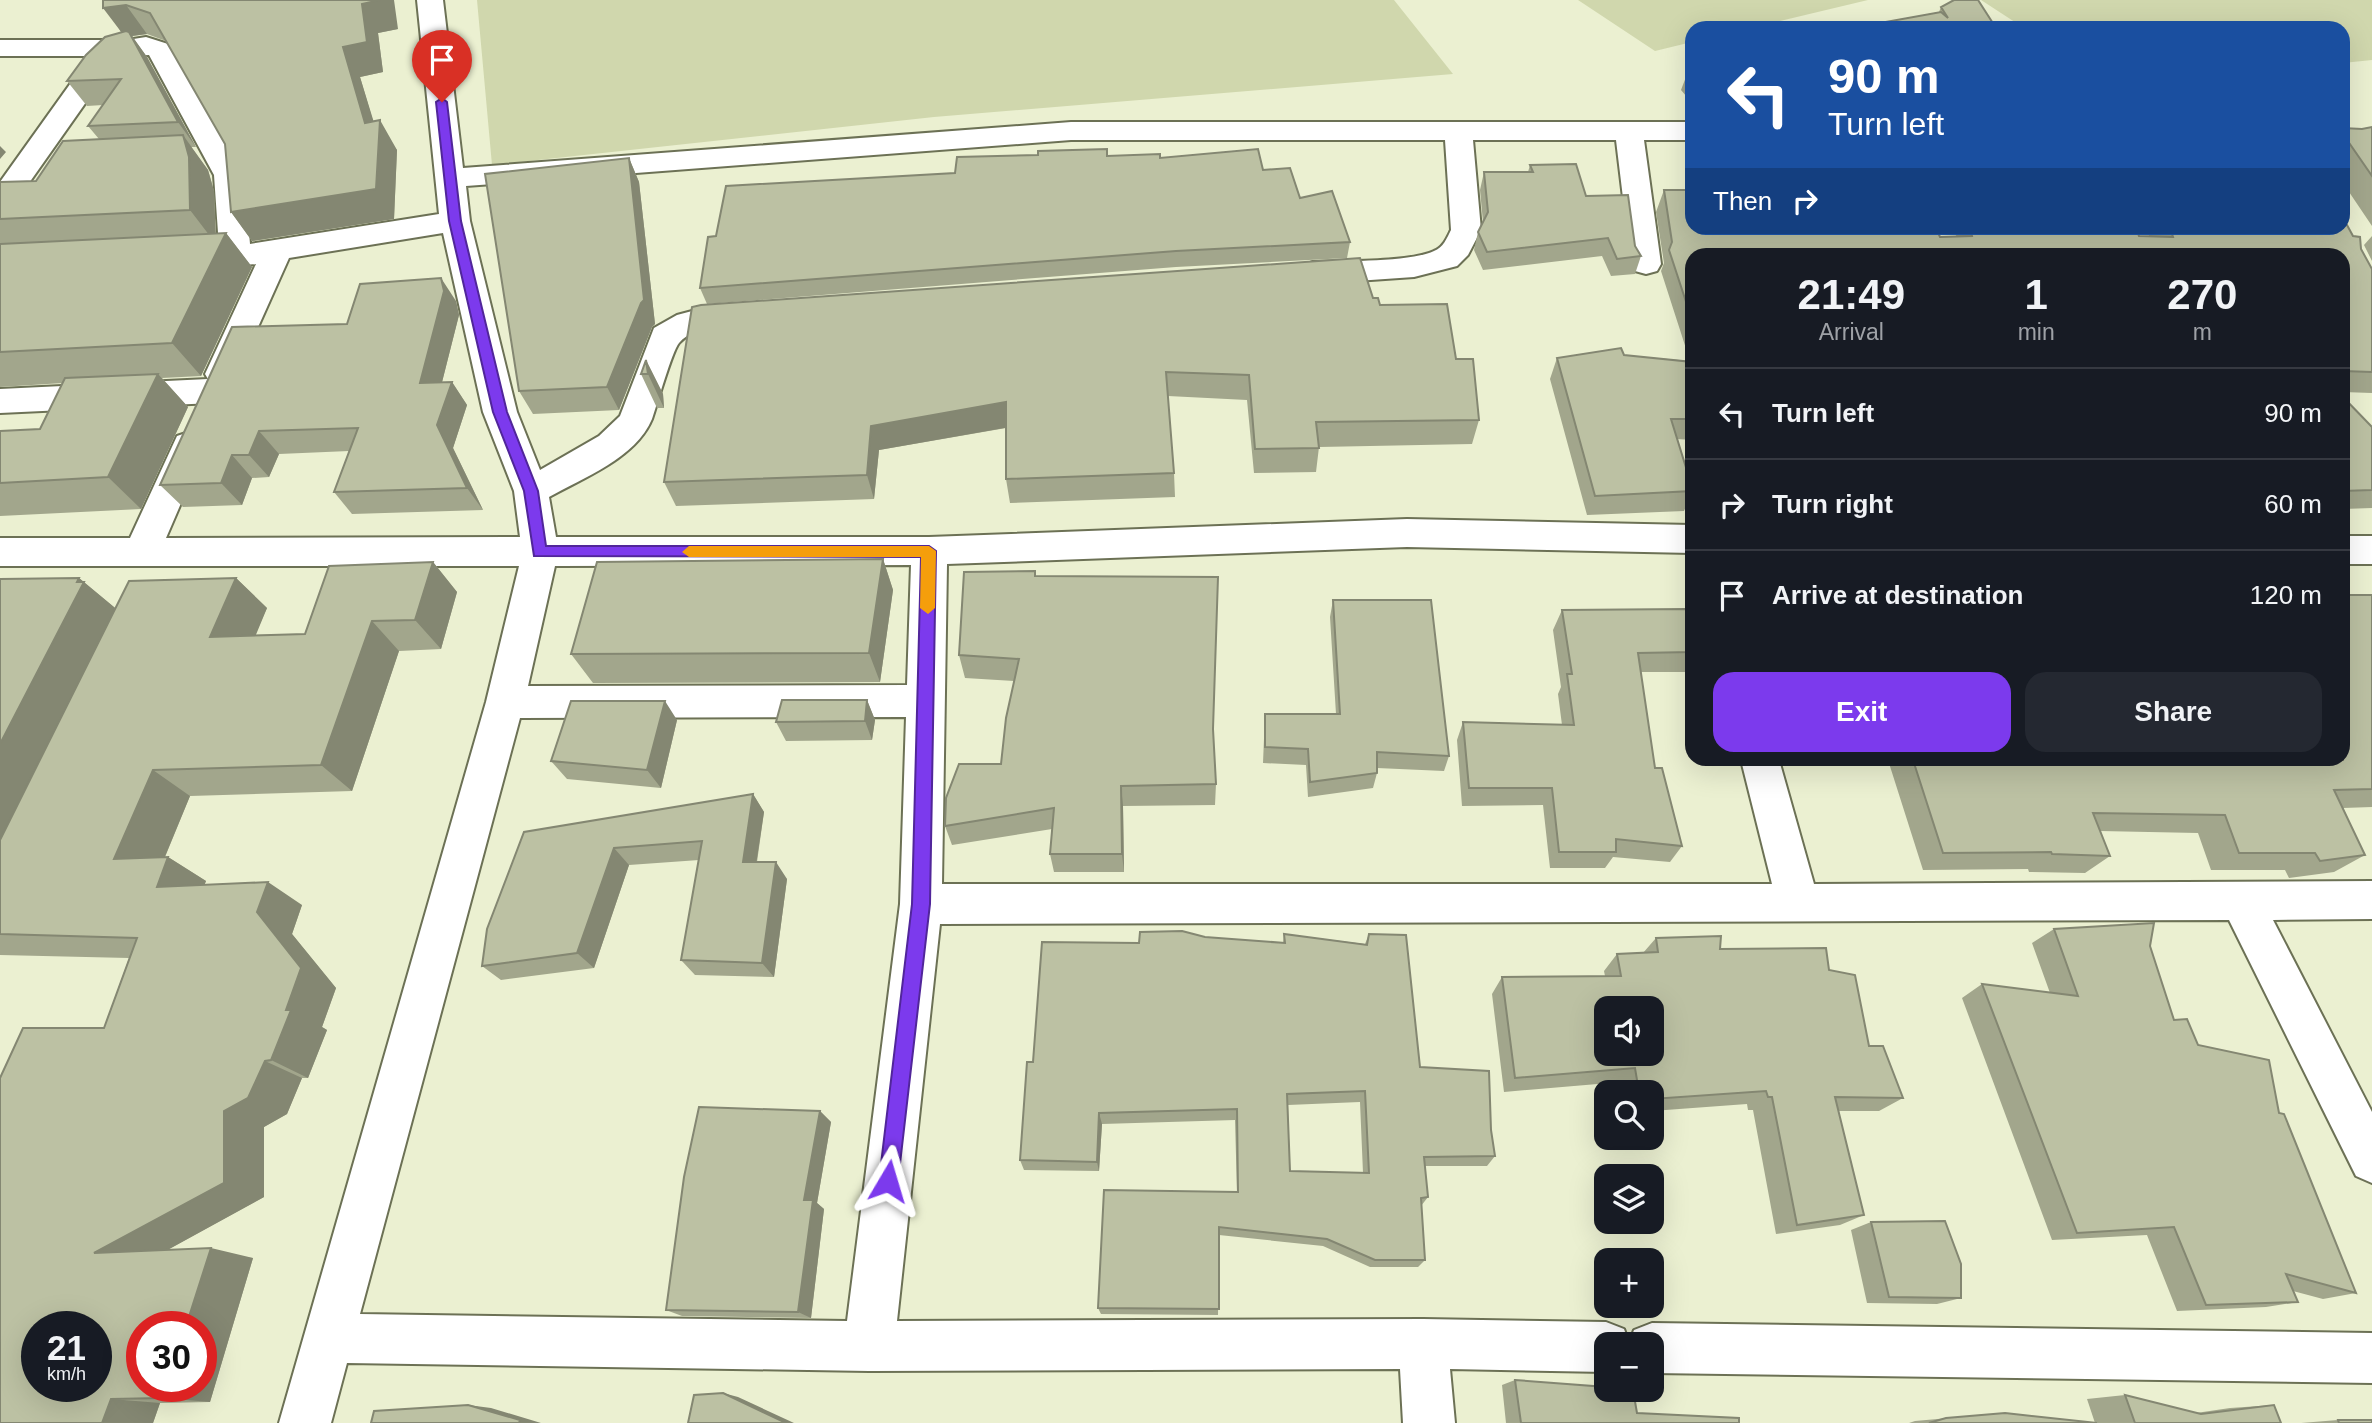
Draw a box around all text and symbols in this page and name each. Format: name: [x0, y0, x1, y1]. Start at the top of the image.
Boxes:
pin: [412, 30, 472, 102]
icon: arrive: [423, 41, 461, 79]
icon: left: [1713, 49, 1804, 140]
text: 90 m: [1828, 49, 1940, 103]
text: Turn left: [1828, 106, 1944, 142]
icon: right: [1786, 182, 1824, 220]
text: Then: [1713, 186, 1772, 216]
text: 21:49: [1798, 271, 1905, 318]
text: 1: [2024, 271, 2048, 318]
text: 270: [2167, 271, 2237, 318]
text: Arrival: [1819, 319, 1884, 345]
text: min: [2018, 319, 2055, 345]
text: m: [2193, 319, 2212, 345]
icon: left: [1713, 395, 1751, 433]
text: Turn left: [1772, 398, 1874, 428]
text: 90 m: [2264, 398, 2322, 428]
icon: right: [1713, 486, 1751, 524]
text: Turn right: [1772, 489, 1893, 519]
text: 60 m: [2264, 489, 2322, 519]
icon: arrive: [1713, 577, 1751, 615]
text: Arrive at destination: [1772, 580, 2023, 610]
text: 120 m: [2250, 580, 2322, 610]
button: Exit: [1713, 672, 2011, 752]
button: Share: [2025, 672, 2322, 752]
map controls: [1594, 996, 1664, 1402]
button: sound: [1594, 996, 1664, 1066]
button: search: [1594, 1080, 1664, 1150]
position arrow: [851, 1144, 925, 1218]
button: layers: [1594, 1164, 1664, 1234]
button: +: [1594, 1248, 1664, 1318]
speed limit sign: 30: [126, 1311, 217, 1402]
text: 21: [47, 1328, 86, 1367]
button: −: [1594, 1332, 1664, 1402]
text: km/h: [47, 1364, 86, 1384]

